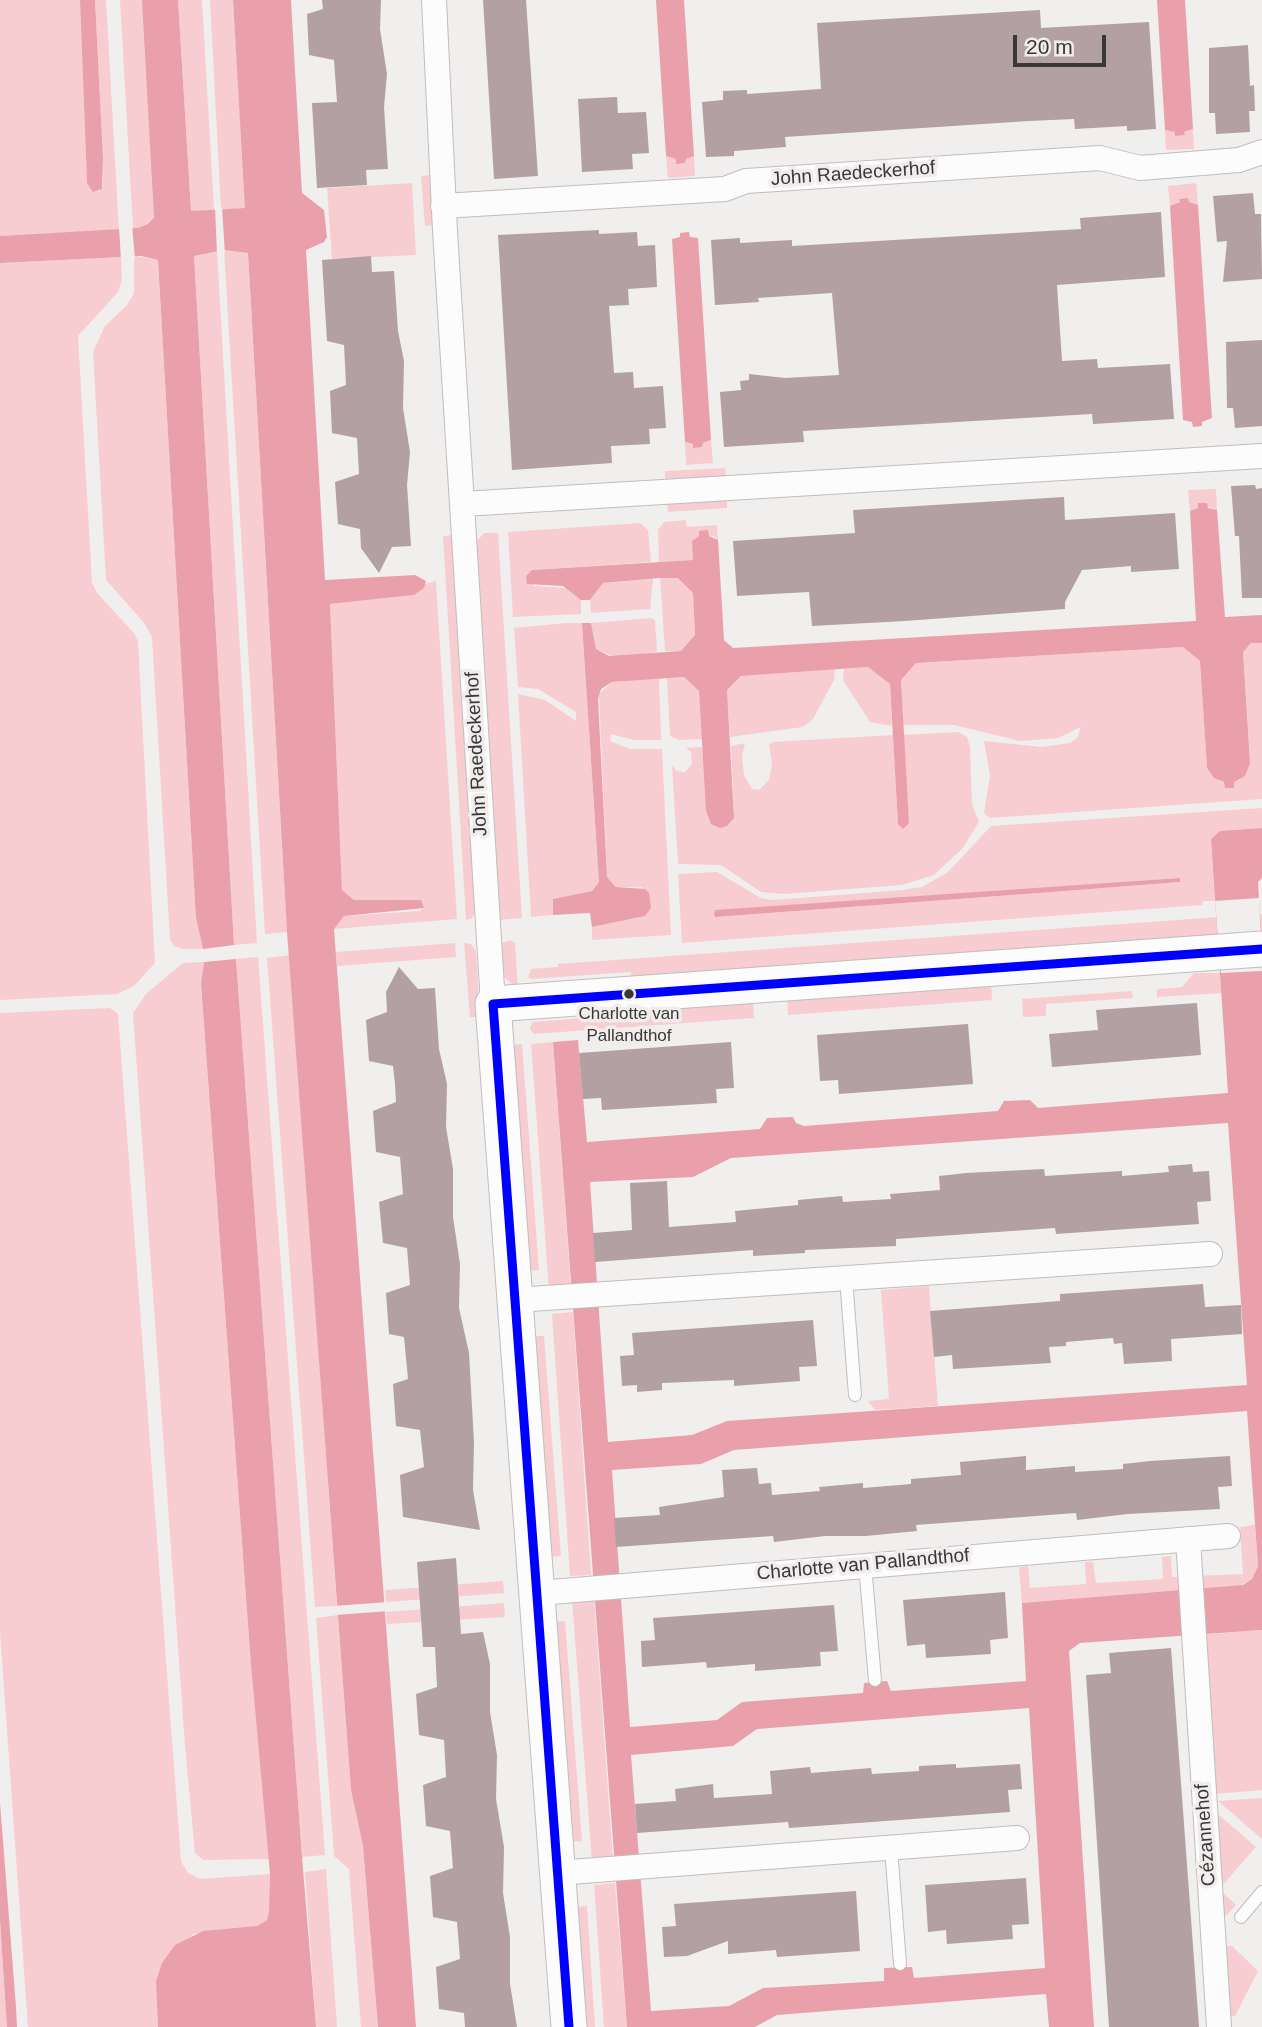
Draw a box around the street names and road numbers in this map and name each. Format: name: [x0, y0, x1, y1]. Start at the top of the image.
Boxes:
street label: John Raedeckerhof: [770, 157, 936, 191]
street label: John Raedeckerhof: [461, 671, 493, 837]
street label: Charlotte van Pallandthof: [756, 1544, 970, 1586]
street label: Cézannehof: [1191, 1783, 1221, 1887]

